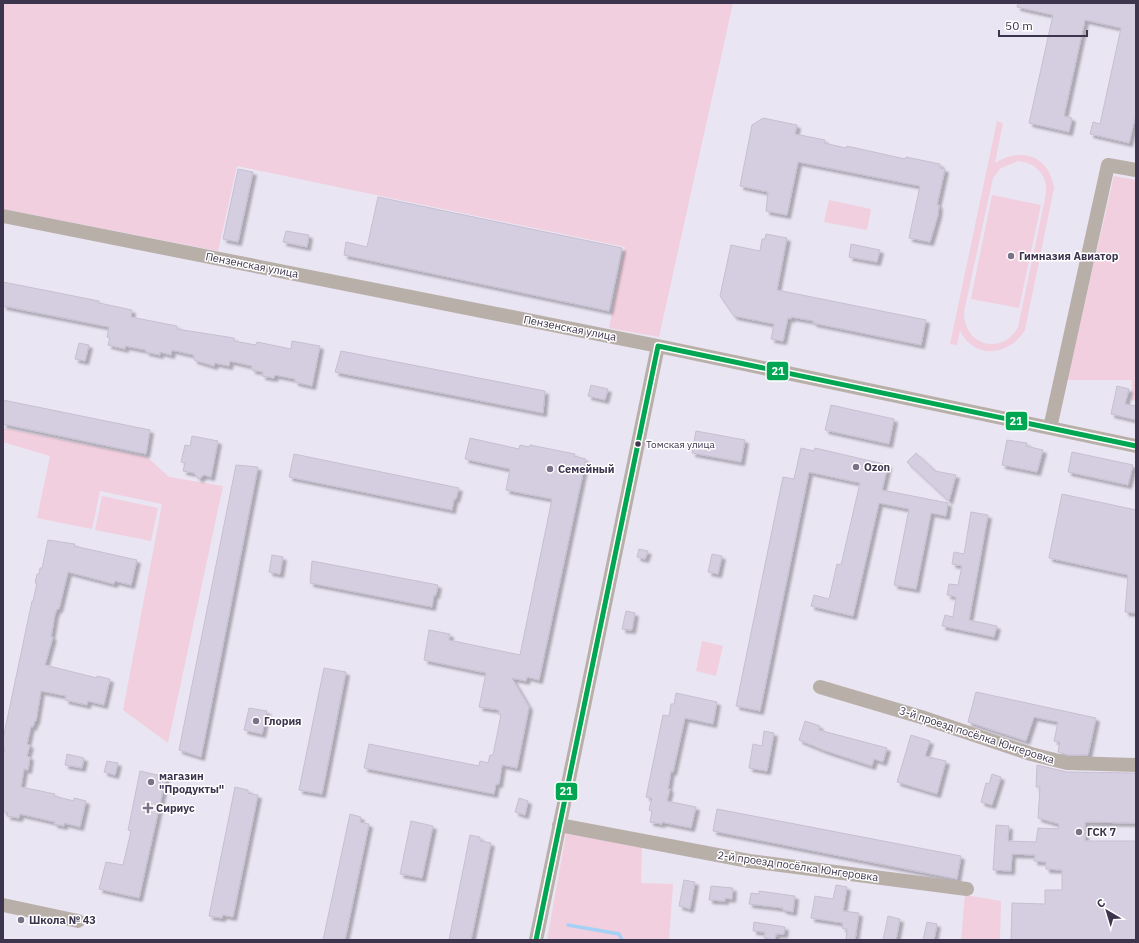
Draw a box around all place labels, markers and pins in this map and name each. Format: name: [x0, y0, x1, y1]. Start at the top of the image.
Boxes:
place label: Гимназия Авиатор: [1019, 249, 1119, 263]
marker: Гимназия Авиатор: [1006, 251, 1016, 261]
place label: Томская улица: [646, 438, 715, 451]
marker: Томская улица: [633, 439, 643, 449]
place label: Ozon: [864, 460, 890, 474]
place label: Семейный: [558, 462, 615, 476]
marker: Ozon: [851, 462, 861, 472]
marker: Семейный: [545, 464, 555, 474]
place label: Глория: [264, 714, 302, 728]
marker: Глория: [251, 716, 261, 726]
place label: магазин "Продукты": [159, 769, 224, 796]
marker: магазин "Продукты": [146, 777, 156, 787]
place label: Сириус: [156, 801, 195, 815]
marker: Сириус: [143, 803, 153, 813]
place label: ГСК 7: [1087, 825, 1117, 839]
marker: ГСК 7: [1074, 827, 1084, 837]
place label: Школа № 43: [29, 913, 96, 927]
marker: Школа № 43: [16, 915, 26, 925]

